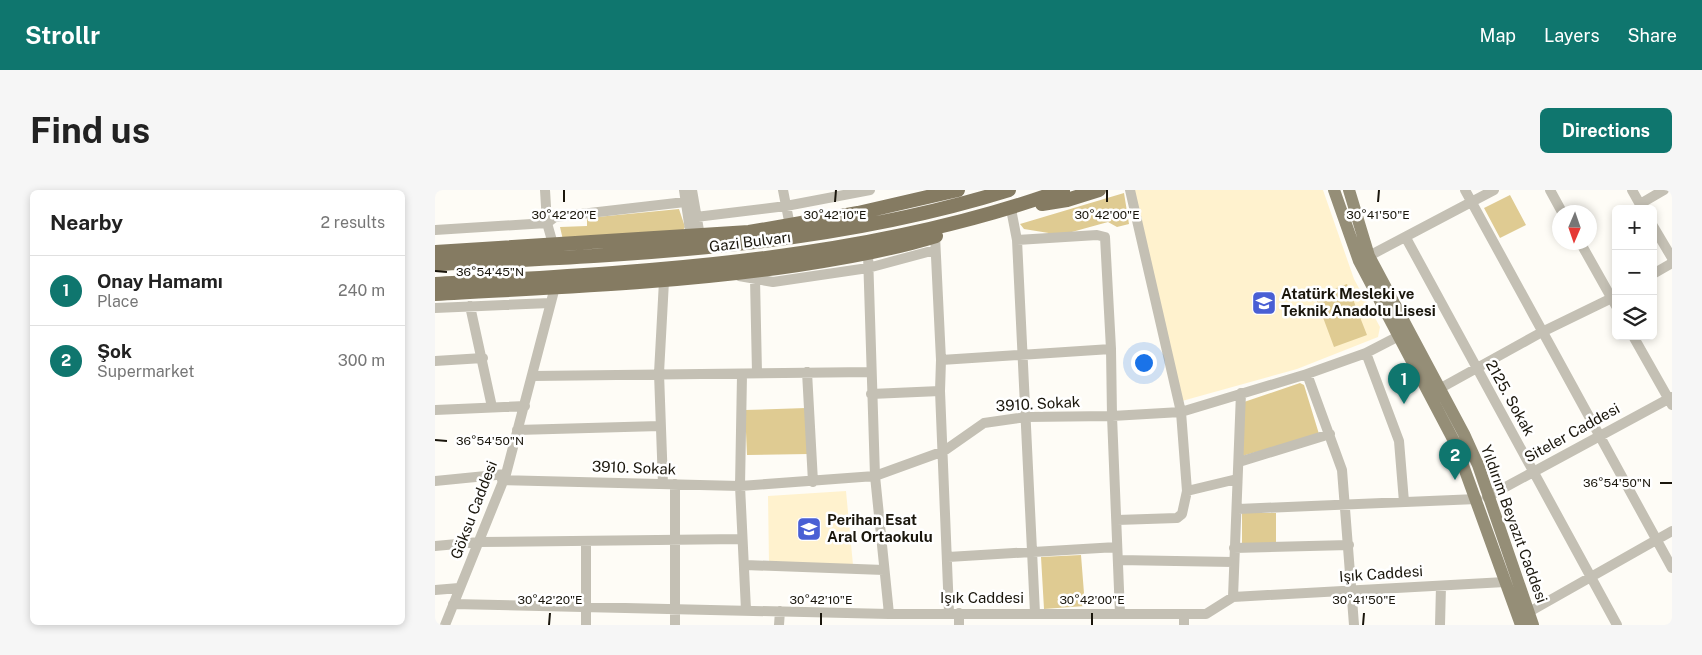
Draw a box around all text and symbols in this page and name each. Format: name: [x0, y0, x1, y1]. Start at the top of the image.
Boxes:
text: Strollr: [25, 21, 100, 49]
text: Map: [1480, 25, 1516, 46]
text: Layers: [1544, 25, 1600, 46]
text: Share: [1628, 25, 1677, 46]
button: Directions: [1540, 108, 1672, 153]
text: Find us: [30, 110, 150, 151]
north arrow: [1552, 205, 1597, 250]
map controls: [1612, 205, 1657, 340]
button: +: [1612, 205, 1657, 250]
text: 30°42'20"E: [531, 208, 597, 222]
text: 30°42'10"E: [804, 208, 866, 222]
text: 30°42'00"E: [1074, 208, 1140, 222]
text: 30°41'50"E: [1346, 208, 1410, 222]
text: Nearby: [50, 210, 123, 235]
text: 2 results: [320, 213, 385, 232]
street label: Gazi Bulvarı: [708, 228, 792, 255]
button: −: [1612, 250, 1657, 295]
text: 36°54'45"N: [456, 265, 524, 279]
text: Onay Hamamı: [97, 270, 223, 292]
text: 1: [63, 281, 69, 300]
text: 240 m: [338, 281, 385, 300]
place label: Atatürk Mesleki ve Teknik Anadolu Lisesi: [1281, 285, 1436, 319]
school or university icon: Atatürk Mesleki ve Teknik Anadolu Lisesi: [1251, 290, 1277, 316]
text: Place: [97, 292, 139, 311]
button: layers: [1612, 295, 1657, 340]
text: Şok: [97, 340, 132, 362]
your location: [1131, 350, 1157, 376]
text: 2: [61, 351, 71, 370]
text: 300 m: [338, 351, 385, 370]
street label: 2125. Sokak: [1483, 357, 1538, 439]
text: Supermarket: [97, 362, 194, 381]
pin: 1: [1388, 363, 1420, 404]
street label: 3910. Sokak: [995, 393, 1081, 414]
street label: Siteler Caddesi: [1521, 399, 1622, 466]
text: 36°54'50"N: [456, 434, 524, 448]
pin: 2: [1439, 439, 1471, 480]
street label: Yıldırım Beyazıt Caddesi: [1478, 443, 1551, 605]
street label: Göksu Caddesi: [447, 458, 500, 561]
street label: 3910. Sokak: [592, 458, 676, 477]
text: 36°54'50"N: [1583, 476, 1651, 490]
place label: Perihan Esat Aral Ortaokulu: [827, 511, 933, 545]
school or university icon: Perihan Esat Aral Ortaokulu: [796, 516, 822, 542]
street label: Işık Caddesi: [1339, 562, 1423, 585]
street label: Işık Caddesi: [940, 589, 1024, 606]
text: 30°42'20"E: [517, 593, 583, 607]
text: 30°42'10"E: [790, 593, 852, 607]
text: 30°42'00"E: [1059, 593, 1125, 607]
text: 30°41'50"E: [1332, 593, 1396, 607]

